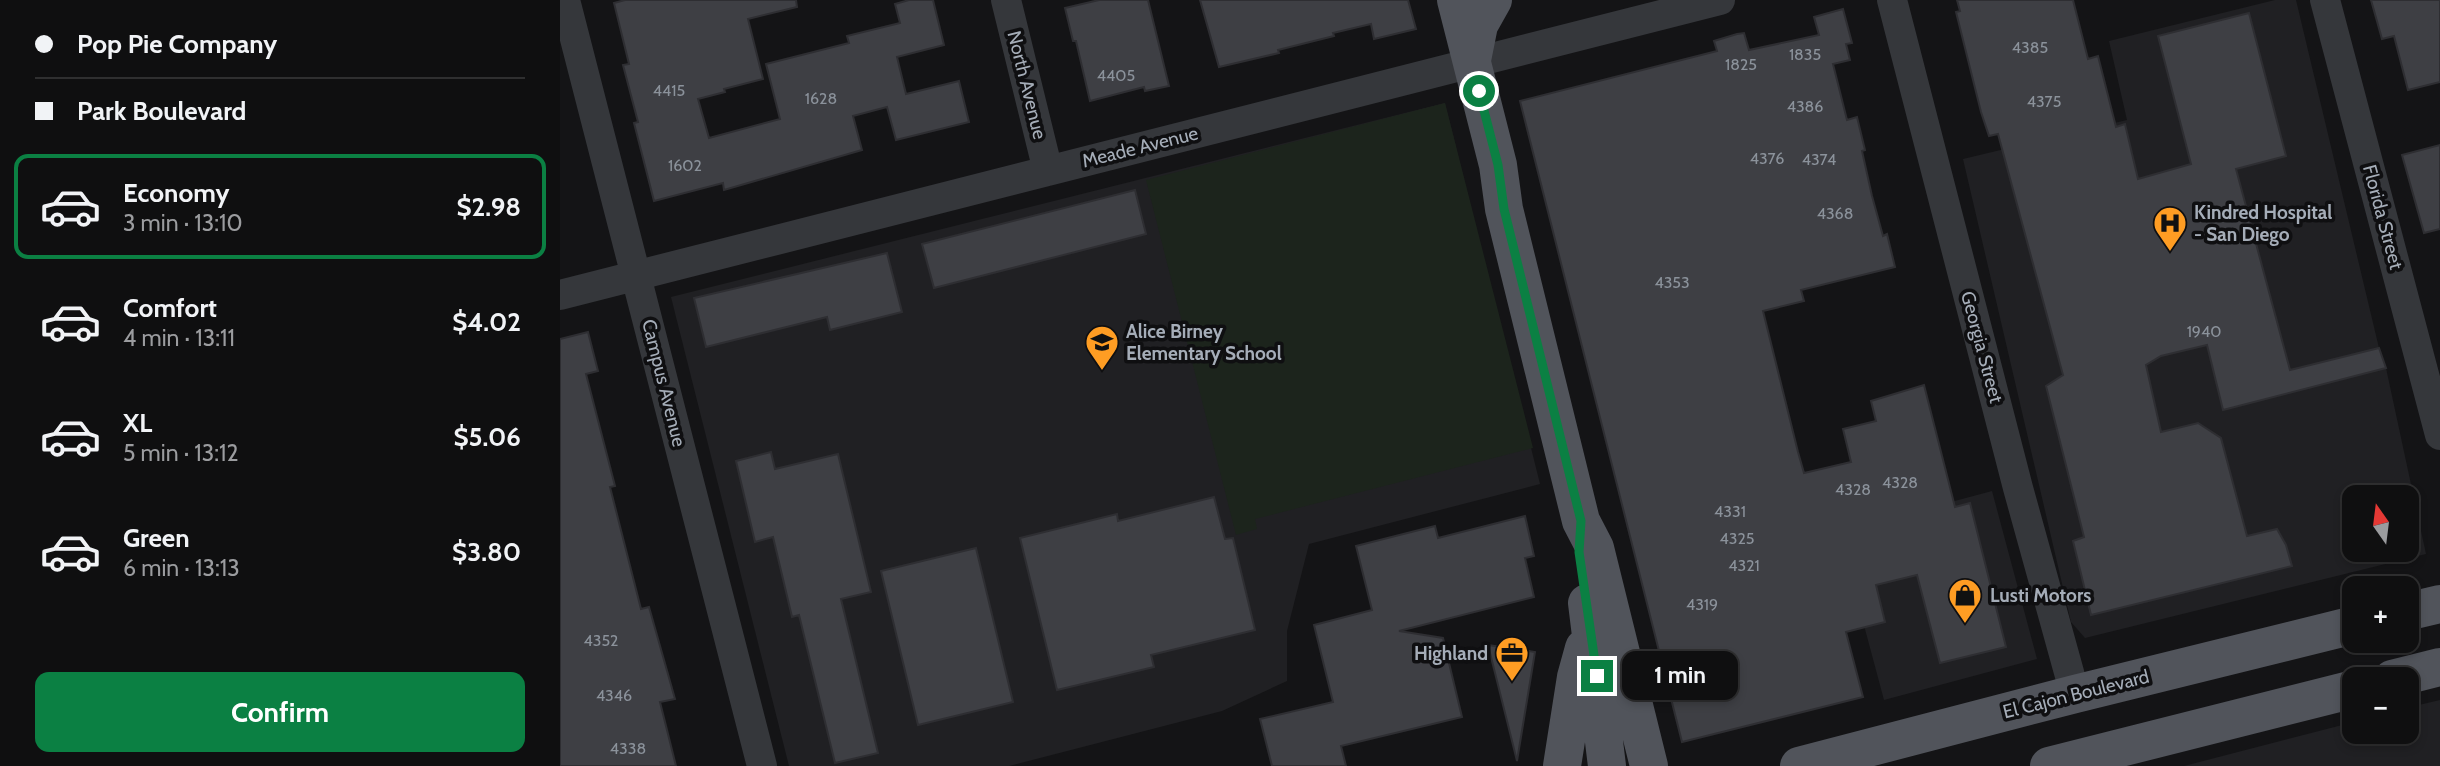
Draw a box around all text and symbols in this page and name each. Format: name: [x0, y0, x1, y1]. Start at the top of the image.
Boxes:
text: Pop Pie Company: [77, 28, 277, 60]
street label: North Avenue: [1002, 28, 1052, 142]
house number: 4385: [2012, 38, 2048, 57]
house number: 1835: [1789, 45, 1821, 64]
house number: 1825: [1725, 55, 1757, 74]
house number: 4405: [1097, 66, 1135, 85]
route start: [1463, 75, 1495, 107]
house number: 4415: [653, 81, 685, 100]
house number: 1628: [805, 89, 837, 108]
house number: 4375: [2027, 92, 2061, 111]
text: Park Boulevard: [77, 95, 246, 127]
house number: 4386: [1787, 97, 1823, 116]
street label: Meade Avenue: [1080, 121, 1201, 173]
house number: 4376: [1750, 149, 1784, 168]
house number: 4374: [1802, 150, 1836, 169]
house number: 1602: [668, 156, 702, 175]
street label: Florida Street: [2358, 162, 2408, 273]
icon: car: [39, 175, 102, 238]
text: Economy: [123, 177, 229, 209]
text: $2.98: [456, 191, 521, 223]
place label: Kindred Hospital - San Diego: [2194, 201, 2332, 246]
house number: 4368: [1817, 204, 1853, 223]
hospital icon: Kindred Hospital - San Diego: [2151, 204, 2189, 253]
text: 3 min · 13:10: [123, 209, 243, 237]
house number: 4353: [1654, 273, 1690, 292]
street label: Georgia Street: [1956, 289, 2008, 406]
icon: car: [39, 290, 102, 353]
text: Comfort: [123, 292, 217, 324]
text: $4.02: [452, 306, 521, 338]
street label: Campus Avenue: [637, 317, 691, 449]
place label: Alice Birney Elementary School: [1126, 320, 1282, 365]
house number: 1940: [2187, 322, 2221, 341]
school or university icon: Alice Birney Elementary School: [1083, 323, 1121, 372]
text: 4 min · 13:11: [123, 324, 235, 352]
icon: car: [39, 405, 102, 468]
text: XL: [123, 407, 152, 439]
text: $5.06: [453, 421, 521, 453]
text: 5 min · 13:12: [123, 439, 239, 467]
house number: 4328: [1882, 473, 1918, 492]
house number: 4328: [1835, 480, 1871, 499]
north arrow: [2342, 485, 2418, 562]
map controls: [2342, 485, 2419, 744]
house number: 4331: [1714, 502, 1746, 521]
icon: car: [39, 520, 102, 583]
text: Green: [123, 522, 190, 554]
house number: 4325: [1720, 529, 1754, 548]
text: $3.80: [452, 536, 521, 568]
text: 6 min · 13:13: [123, 554, 240, 582]
house number: 4321: [1728, 556, 1760, 575]
shop icon: Lusti Motors: [1946, 576, 1984, 625]
button: +: [2342, 576, 2419, 653]
place label: Lusti Motors: [1990, 584, 2091, 607]
house number: 4319: [1686, 595, 1718, 614]
house number: 4352: [584, 631, 618, 650]
office icon: Highland: [1493, 634, 1531, 683]
place label: Highland: [1414, 642, 1488, 665]
callout: 1 min: [1622, 652, 1737, 700]
route end: [1581, 660, 1613, 692]
text: 1 min: [1654, 661, 1706, 689]
street label: El Cajon Boulevard: [2000, 665, 2152, 723]
button: −: [2342, 667, 2419, 744]
button: Confirm: [35, 672, 525, 752]
house number: 4346: [596, 686, 632, 705]
house number: 4338: [610, 739, 646, 758]

